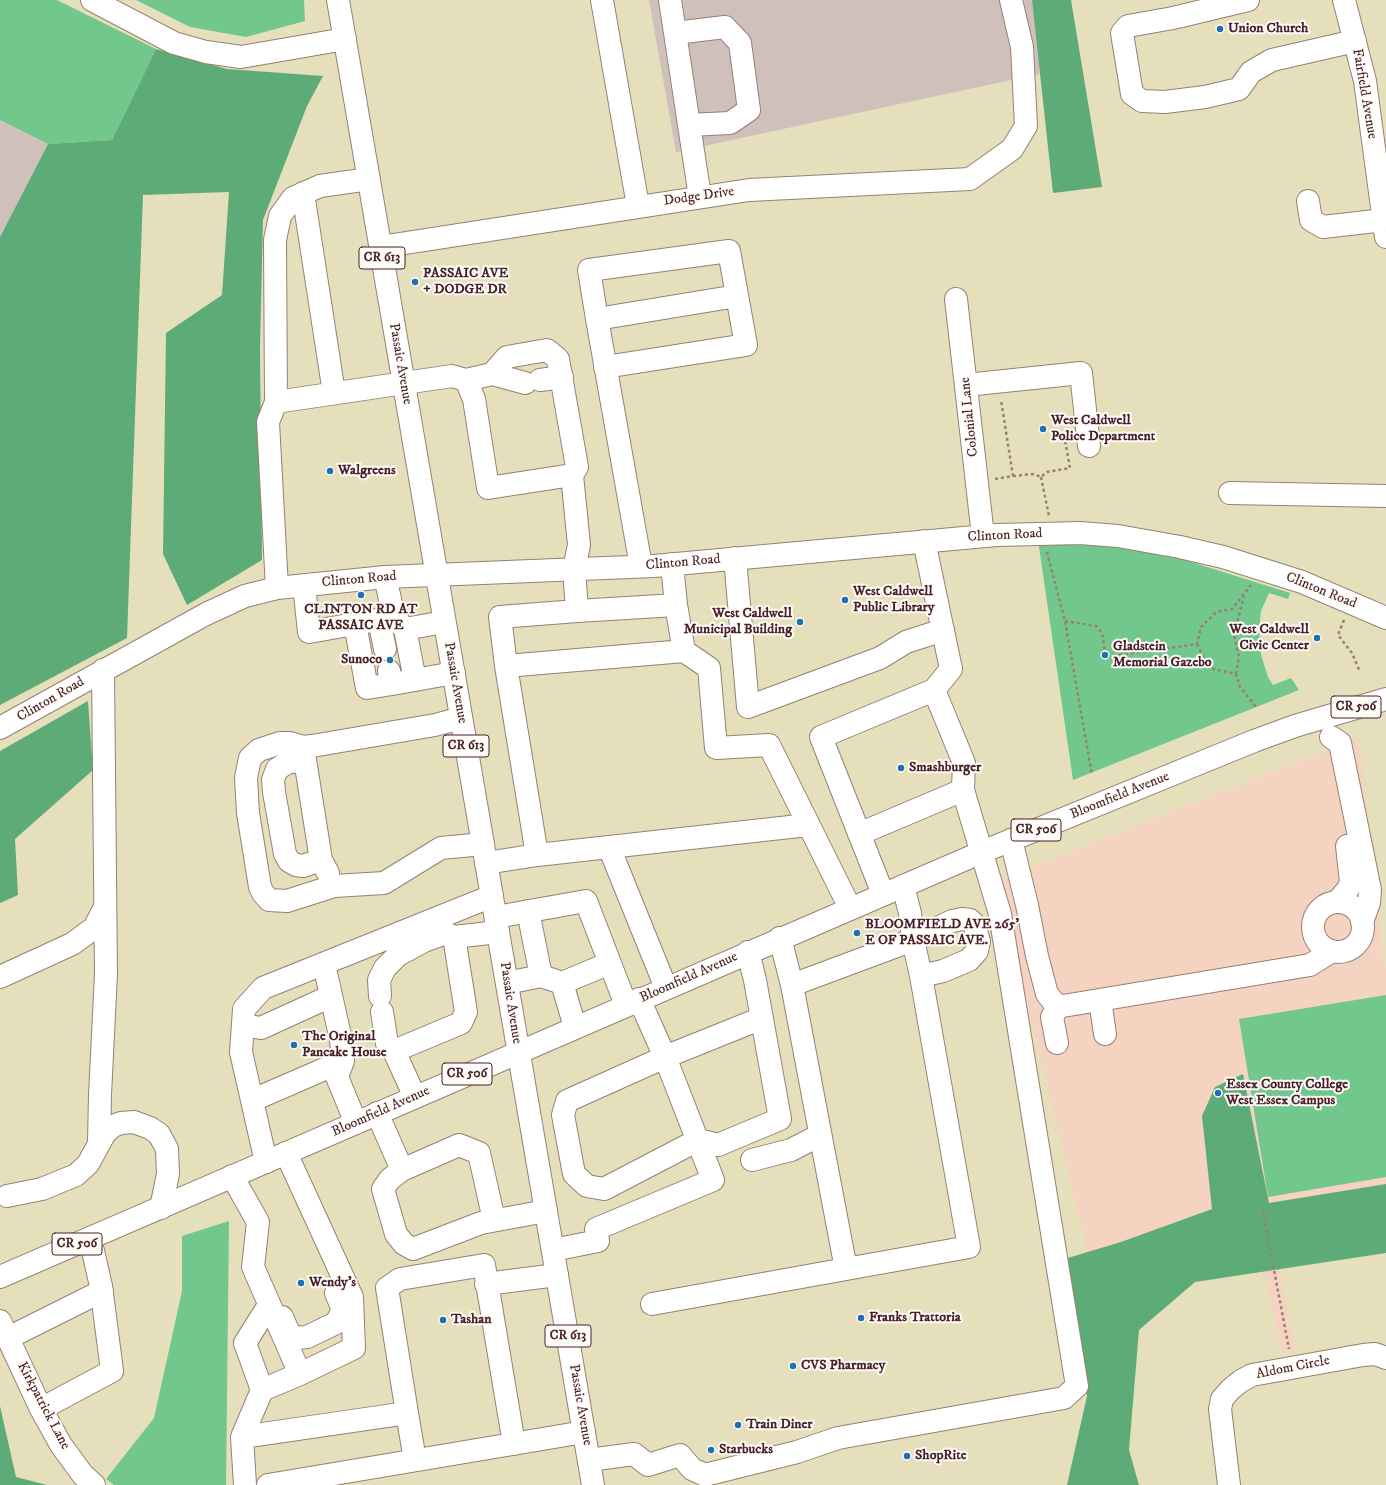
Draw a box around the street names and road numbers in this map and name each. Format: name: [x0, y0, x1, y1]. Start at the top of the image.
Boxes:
street label: Fairfield Avenue: [1348, 48, 1380, 140]
street label: Dodge Drive: [663, 184, 735, 210]
road number: CR 613: [359, 247, 405, 269]
street label: Passaic Avenue: [385, 322, 415, 406]
street label: Colonial Lane: [957, 376, 983, 458]
street label: Clinton Road: [967, 526, 1043, 546]
street label: Clinton Road: [645, 551, 721, 575]
street label: Clinton Road: [321, 568, 397, 592]
street label: Clinton Road: [1283, 569, 1359, 613]
street label: Passaic Avenue: [440, 641, 470, 725]
street label: Clinton Road: [14, 674, 88, 726]
road number: CR 506: [1331, 696, 1381, 718]
road number: CR 613: [443, 735, 489, 757]
street label: Bloomfield Avenue: [1068, 768, 1172, 824]
road number: CR 506: [1011, 819, 1061, 841]
street label: Bloomfield Avenue: [637, 949, 741, 1007]
street label: Passaic Avenue: [495, 961, 525, 1045]
road number: CR 506: [442, 1063, 492, 1085]
street label: Bloomfield Avenue: [329, 1083, 433, 1141]
road number: CR 506: [52, 1233, 102, 1255]
road number: CR 613: [545, 1325, 591, 1347]
street label: Aldom Circle: [1255, 1353, 1331, 1383]
street label: Kirkpatrick Lane: [13, 1359, 73, 1453]
street label: Passaic Avenue: [565, 1363, 595, 1447]

